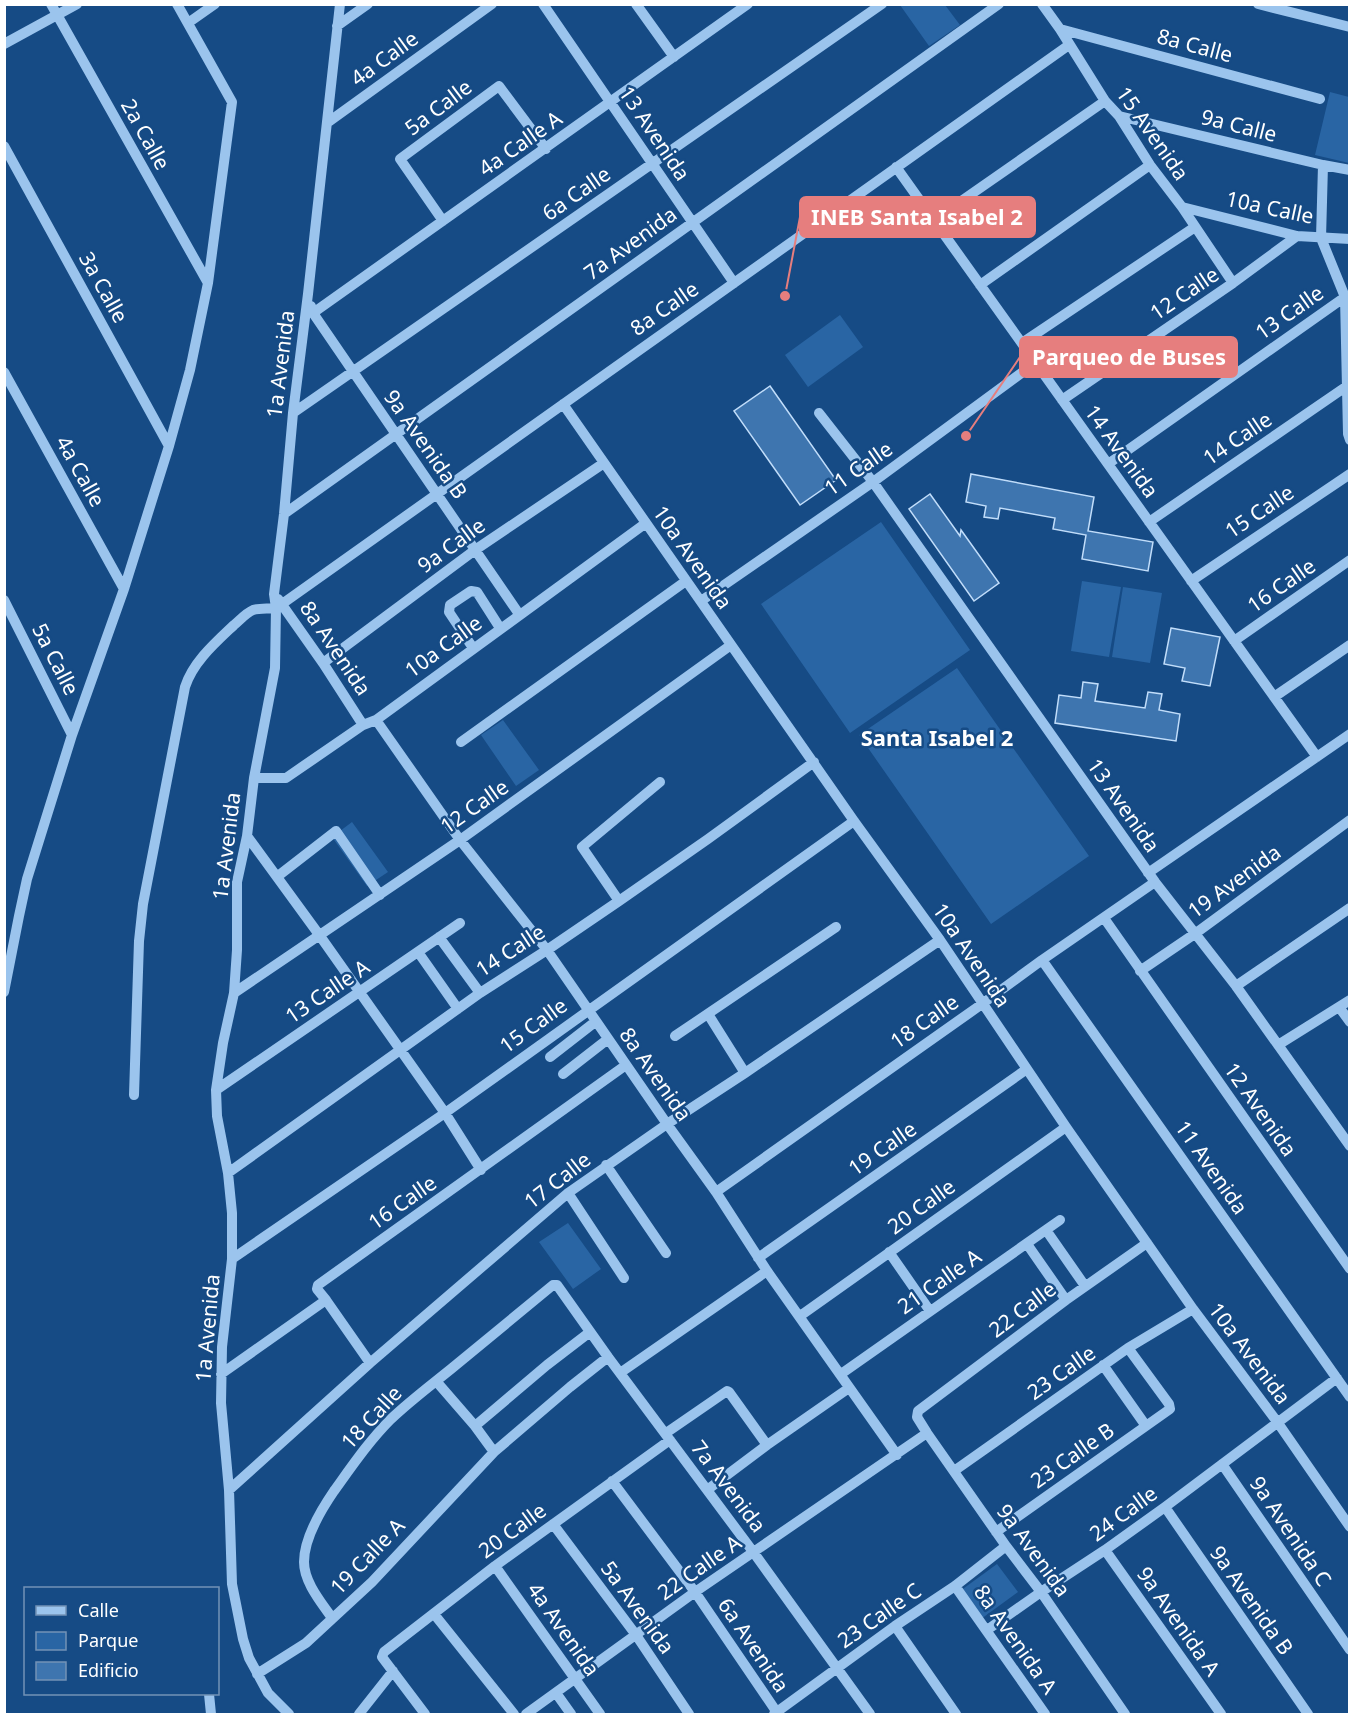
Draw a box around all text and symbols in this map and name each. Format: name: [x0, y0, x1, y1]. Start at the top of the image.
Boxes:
street label: 8a Calle: [1154, 22, 1236, 68]
street label: 4a Calle: [345, 24, 423, 92]
street label: 5a Calle: [399, 73, 477, 141]
street label: 13 Avenida: [613, 80, 697, 186]
street label: 15 Avenida: [1110, 81, 1196, 185]
street label: 2a Calle: [115, 94, 177, 174]
street label: 9a Calle: [1198, 102, 1280, 148]
street label: 4a Calle A: [473, 104, 568, 182]
street label: 6a Calle: [536, 159, 616, 227]
street label: 10a Calle: [1224, 184, 1316, 230]
callout: INEB Santa Isabel 2: [800, 197, 1035, 237]
street label: 7a Avenida: [578, 200, 682, 286]
text: INEB Santa Isabel 2: [811, 201, 1023, 231]
street label: 3a Calle: [73, 247, 135, 327]
street label: 12 Calle: [1144, 260, 1224, 326]
street label: 8a Calle: [624, 274, 704, 342]
street label: 13 Calle: [1249, 278, 1329, 346]
street label: 1a Avenida: [260, 309, 300, 419]
callout: Parqueo de Buses: [1020, 337, 1237, 377]
text: Parqueo de Buses: [1032, 341, 1226, 371]
street label: 9a Avenida B: [378, 384, 474, 504]
street label: 14 Avenida: [1079, 399, 1165, 503]
street label: 14 Calle: [1197, 405, 1277, 471]
street label: 4a Calle: [50, 431, 112, 511]
street label: 11 Calle: [818, 434, 898, 502]
street label: 15 Calle: [1219, 478, 1299, 544]
street label: 10a Avenida: [647, 500, 739, 614]
street label: 9a Calle: [412, 511, 490, 579]
street label: 16 Calle: [1241, 551, 1321, 619]
street label: 8a Avenida: [294, 595, 378, 701]
street label: 10a Calle: [399, 609, 487, 683]
street label: 5a Calle: [26, 618, 86, 700]
district label: Santa Isabel 2: [861, 722, 1013, 752]
street label: 13 Avenida: [1081, 753, 1167, 857]
street label: 12 Calle: [434, 772, 514, 840]
street label: 1a Avenida: [206, 791, 246, 901]
street label: 19 Avenida: [1182, 838, 1286, 924]
street label: 10a Avenida: [927, 897, 1017, 1013]
street label: 14 Calle: [470, 917, 550, 983]
street label: 13 Calle A: [279, 952, 375, 1029]
street label: 18 Calle: [884, 987, 964, 1055]
street label: 15 Calle: [494, 991, 572, 1059]
street label: 8a Avenida: [613, 1022, 699, 1126]
street label: 12 Avenida: [1218, 1057, 1304, 1161]
street label: 19 Calle: [842, 1114, 922, 1182]
street label: 11 Avenida: [1169, 1115, 1255, 1219]
street label: 17 Calle: [518, 1145, 596, 1215]
street label: 16 Calle: [362, 1168, 442, 1236]
street label: 20 Calle: [882, 1172, 960, 1240]
street label: 21 Calle A: [892, 1242, 987, 1320]
street label: 1a Avenida: [188, 1273, 226, 1383]
street label: 22 Calle: [983, 1275, 1061, 1343]
street label: 10a Avenida: [1203, 1297, 1297, 1409]
street label: 23 Calle: [1021, 1338, 1101, 1406]
street label: 18 Calle: [334, 1379, 408, 1455]
street label: 23 Calle B: [1025, 1416, 1119, 1494]
street label: 7a Avenida: [685, 1434, 773, 1538]
street label: 9a Avenida C: [1244, 1471, 1338, 1591]
street label: 24 Calle: [1084, 1479, 1162, 1547]
street label: 20 Calle: [473, 1496, 551, 1564]
street label: 9a Avenida: [991, 1498, 1077, 1602]
street label: 19 Calle A: [324, 1511, 411, 1600]
street label: 22 Calle A: [652, 1528, 747, 1606]
street label: 9a Avenida B: [1204, 1540, 1300, 1660]
street label: 5a Avenida: [595, 1555, 681, 1659]
street label: 9a Avenida A: [1131, 1561, 1227, 1682]
street label: 23 Calle C: [832, 1576, 926, 1654]
street label: 4a Avenida: [521, 1577, 607, 1681]
street label: 8a Avenida A: [968, 1579, 1064, 1700]
legend: [24, 1587, 219, 1695]
street label: 6a Avenida: [712, 1592, 796, 1698]
text: Calle: [78, 1598, 119, 1622]
text: Parque: [78, 1628, 138, 1652]
text: Edificio: [78, 1658, 139, 1682]

